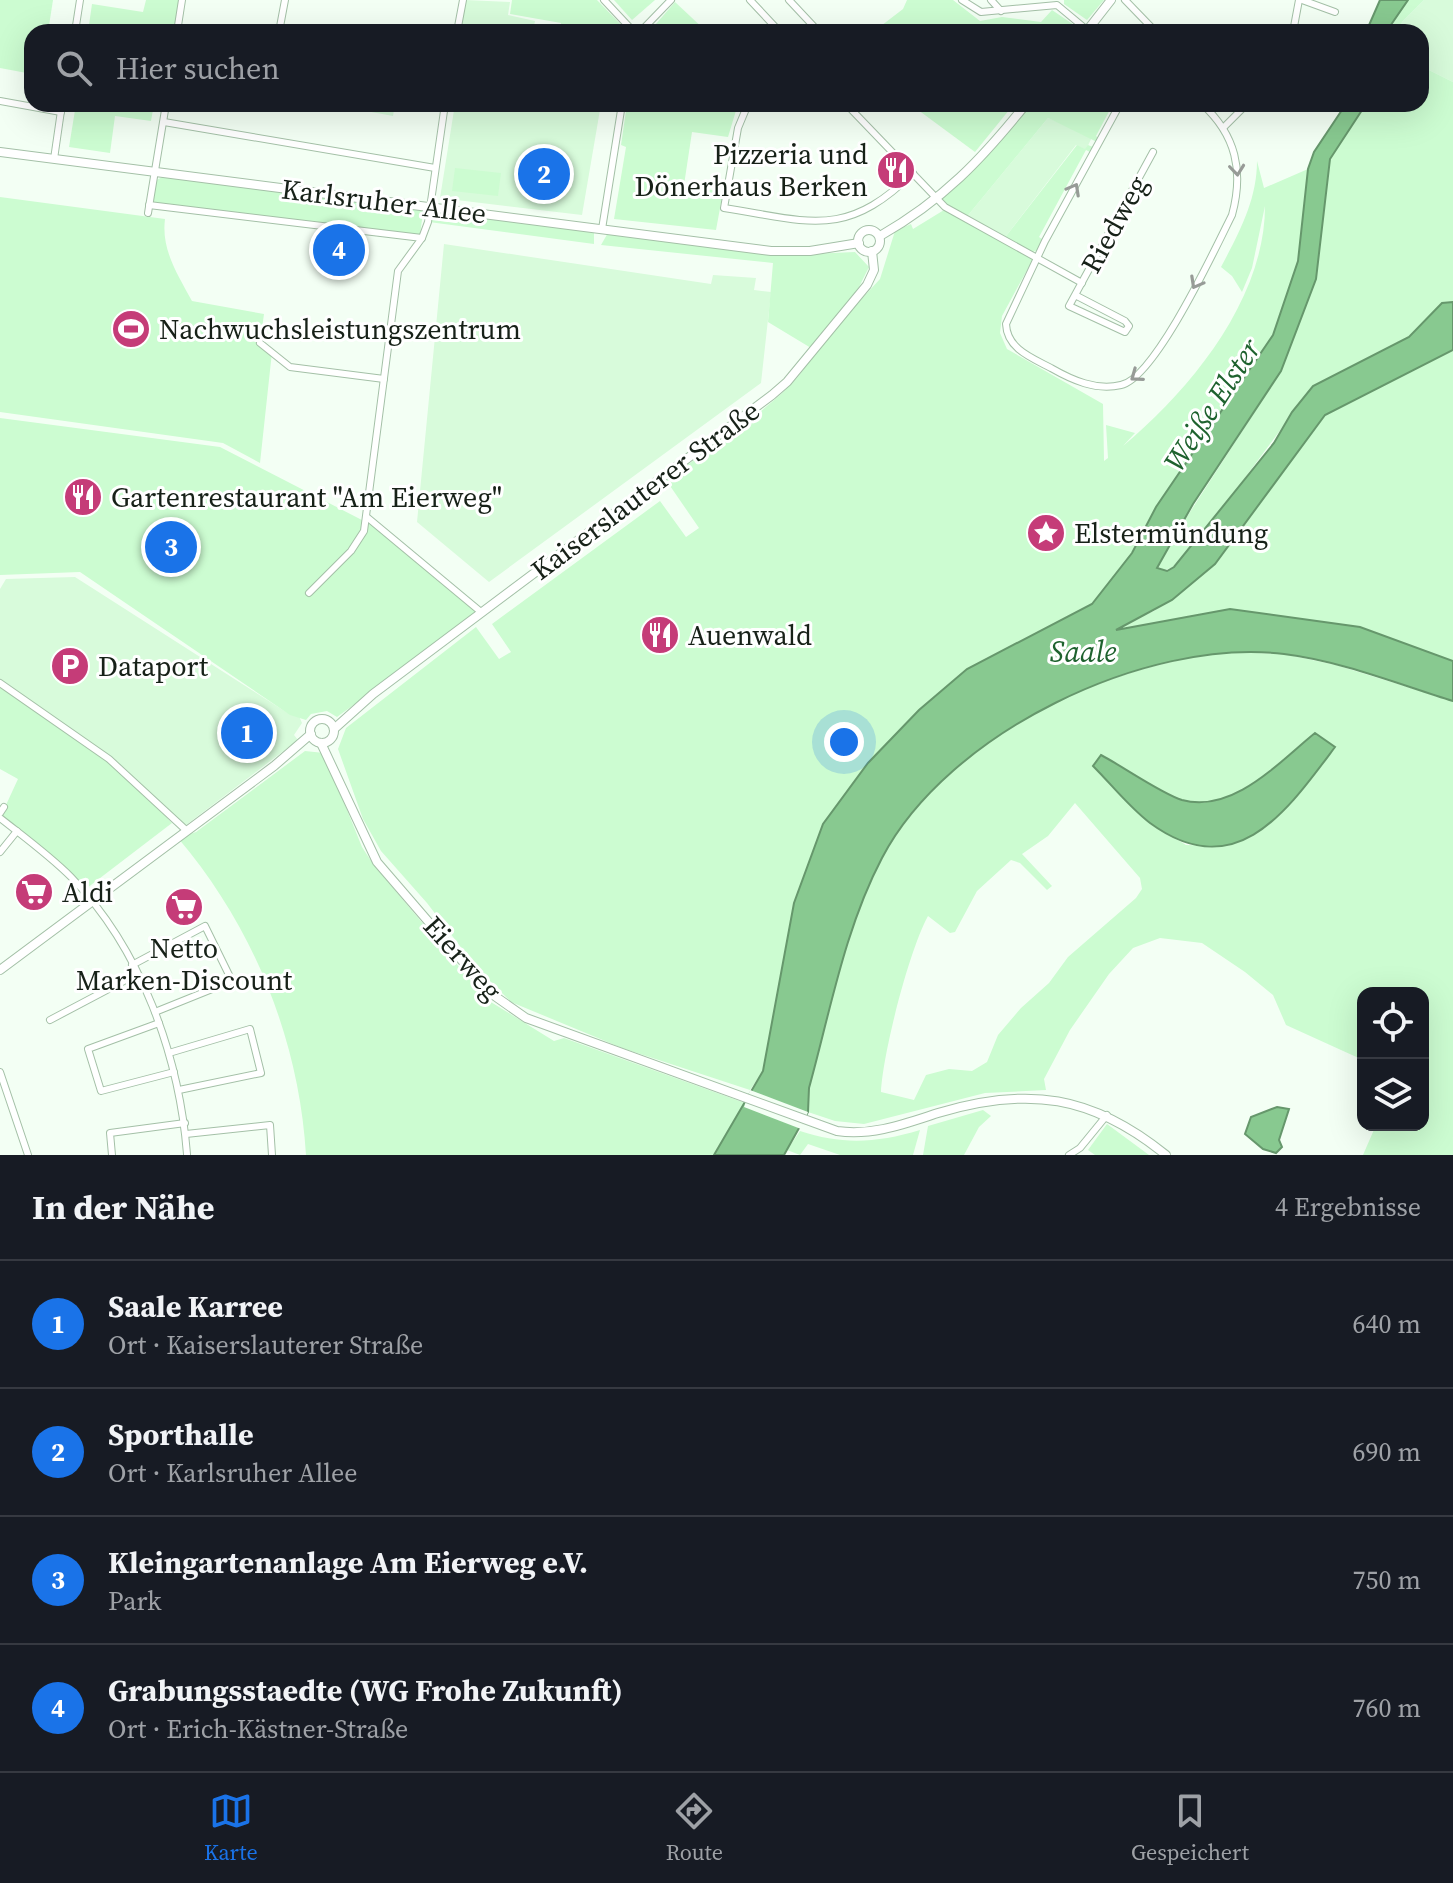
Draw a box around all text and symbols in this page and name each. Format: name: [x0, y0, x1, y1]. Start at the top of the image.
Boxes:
search box: [24, 24, 1429, 112]
icon: search: [52, 46, 96, 90]
text: Hier suchen: [116, 48, 280, 89]
place label: Pizzeria und Dönerhaus Berken: [634, 135, 868, 205]
pin: 2: [518, 144, 570, 204]
restaurant icon: Pizzeria und Dönerhaus Berken: [875, 149, 917, 191]
one-way arrow: [1228, 164, 1245, 177]
street label: Riedweg: [1072, 168, 1156, 280]
street label: Karlsruher Allee: [279, 170, 489, 232]
one-way arrow: [1064, 183, 1079, 198]
pin: 4: [313, 220, 365, 280]
one-way arrow: [1190, 275, 1205, 290]
sports icon: Nachwuchsleistungszentrum: [110, 308, 152, 350]
place label: Nachwuchsleistungszentrum: [159, 310, 521, 348]
water label: Weiße Elster: [1154, 330, 1271, 479]
one-way arrow: [1131, 366, 1145, 381]
street label: Kaiserslauterer Straße: [523, 392, 767, 588]
restaurant icon: Gartenrestaurant "Am Eierweg": [62, 476, 104, 518]
place label: Gartenrestaurant "Am Eierweg": [111, 478, 502, 516]
place icon: Elstermündung: [1025, 512, 1067, 554]
place label: Elstermündung: [1074, 514, 1268, 552]
pin: 3: [145, 517, 197, 577]
restaurant icon: Auenwald: [639, 614, 681, 656]
place label: Auenwald: [688, 616, 812, 654]
water label: Saale: [1050, 631, 1116, 672]
parking icon: Dataport: [49, 645, 91, 687]
place label: Dataport: [98, 647, 209, 685]
pin: 1: [221, 703, 273, 763]
your location: [824, 722, 864, 762]
supermarket icon: Aldi: [13, 871, 55, 913]
place label: Aldi: [62, 873, 113, 911]
supermarket icon: Netto Marken-Discount: [163, 886, 205, 928]
street label: Eierweg: [415, 908, 511, 1008]
place label: Netto Marken-Discount: [76, 929, 293, 999]
map controls: [1357, 987, 1429, 1131]
button: locate: [1357, 987, 1429, 1059]
button: layers: [1357, 1059, 1429, 1131]
text: In der Nähe: [32, 1184, 215, 1230]
text: 4 Ergebnisse: [1275, 1189, 1421, 1225]
text: Saale Karree: [108, 1286, 283, 1327]
text: 1: [51, 1306, 65, 1342]
text: 640 m: [1353, 1306, 1421, 1342]
text: Ort · Kaiserslauterer Straße: [108, 1327, 423, 1363]
text: Sporthalle: [108, 1414, 254, 1455]
text: 2: [51, 1434, 65, 1470]
text: 690 m: [1353, 1434, 1421, 1470]
text: Ort · Karlsruher Allee: [108, 1455, 358, 1491]
text: Kleingartenanlage Am Eierweg e.V.: [108, 1542, 588, 1583]
text: 3: [51, 1562, 65, 1598]
text: 750 m: [1353, 1562, 1421, 1598]
text: Park: [108, 1583, 161, 1619]
text: Grabungsstaedte (WG Frohe Zukunft): [108, 1670, 623, 1711]
text: 4: [51, 1690, 65, 1726]
text: 760 m: [1353, 1690, 1421, 1726]
text: Ort · Erich-Kästner-Straße: [108, 1711, 408, 1747]
tab: Karte: [204, 1789, 258, 1867]
tab: Route: [666, 1789, 723, 1867]
tab: Gespeichert: [1131, 1789, 1249, 1867]

